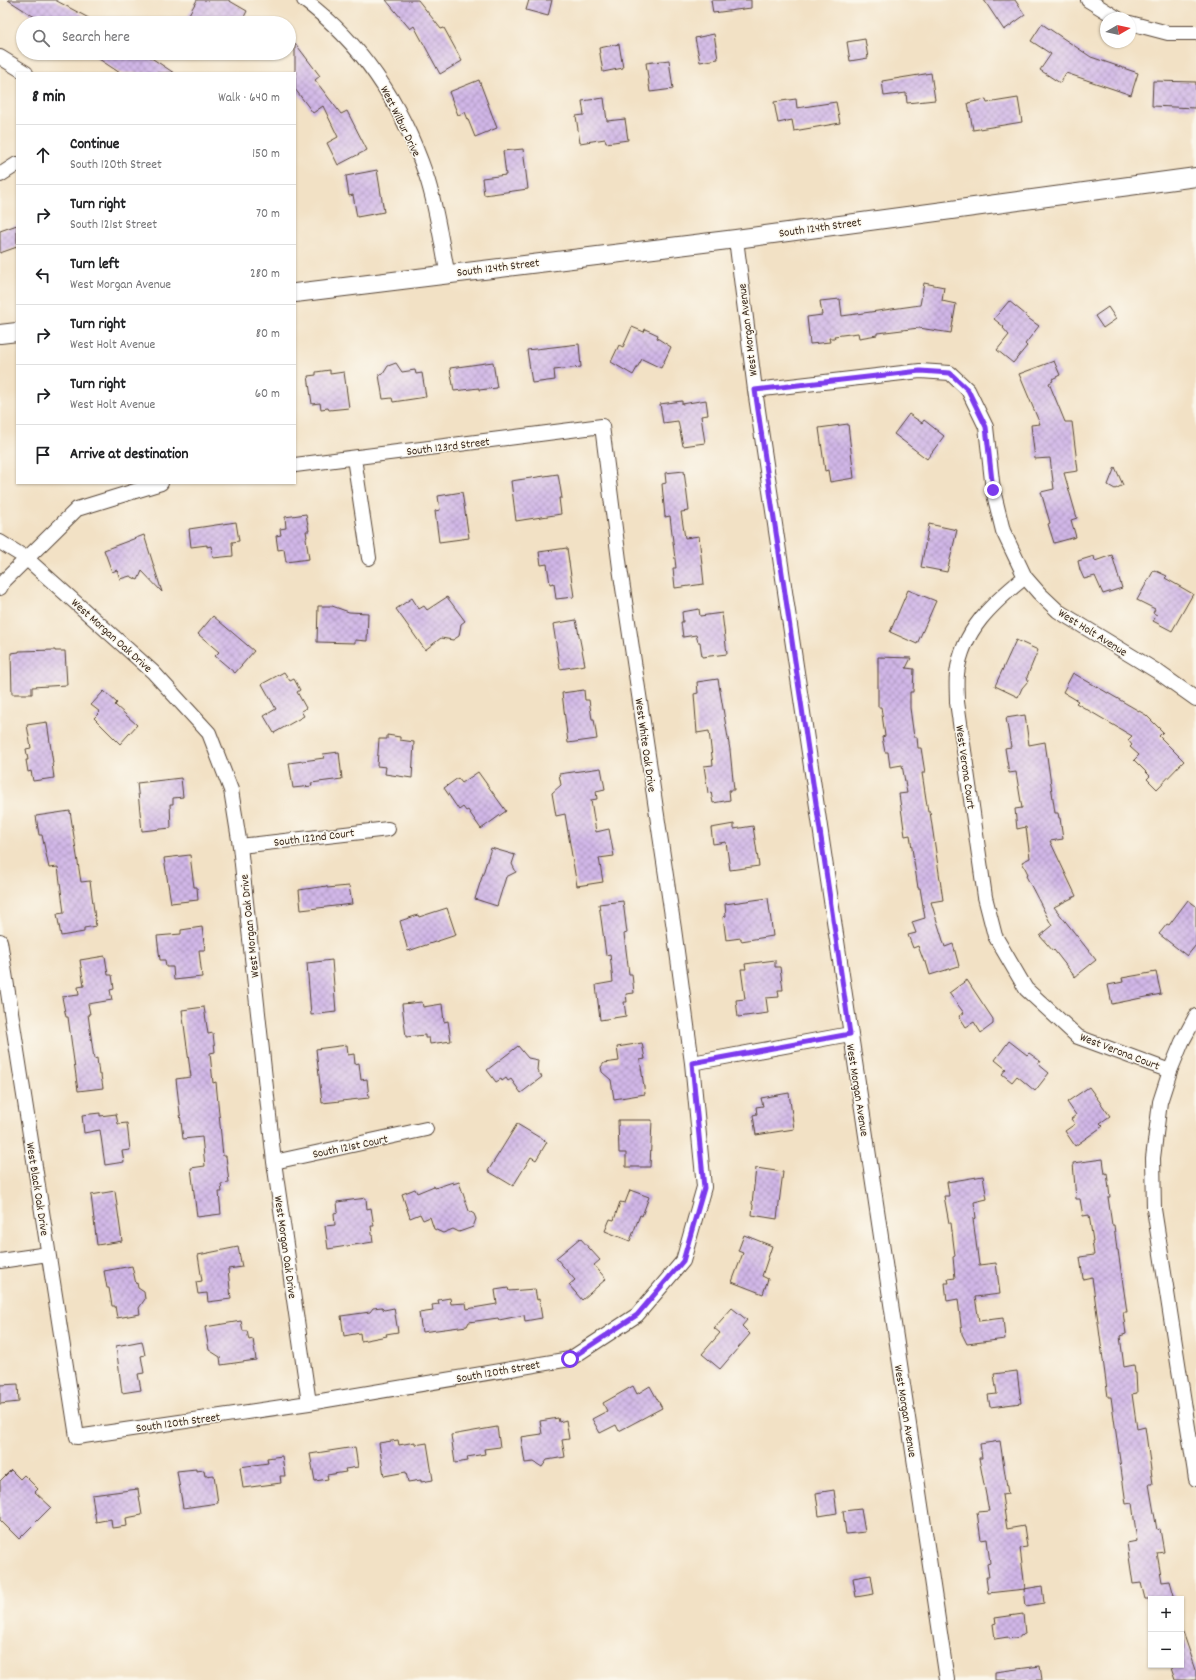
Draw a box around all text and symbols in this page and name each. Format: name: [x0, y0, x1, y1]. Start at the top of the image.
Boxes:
north arrow: [1100, 12, 1136, 48]
search box: [16, 16, 296, 60]
icon: search: [30, 27, 52, 49]
text: Search here: [62, 27, 130, 49]
street label: West Wilbur Drive: [375, 83, 424, 160]
text: 8 min: [32, 86, 65, 110]
text: Walk · 640 m: [218, 89, 280, 108]
text: Continue: [70, 134, 119, 156]
icon: ahead: [32, 144, 54, 166]
text: 150 m: [252, 145, 280, 164]
text: South 120th Street: [70, 156, 162, 175]
text: Turn right: [70, 194, 126, 216]
icon: right: [32, 204, 54, 226]
text: 70 m: [256, 205, 280, 224]
street label: South 124th Street: [778, 214, 863, 243]
text: South 121st Street: [70, 216, 157, 235]
text: Turn left: [70, 254, 119, 276]
street label: South 124th Street: [456, 255, 541, 282]
icon: left: [32, 264, 54, 286]
text: 280 m: [250, 265, 280, 284]
text: West Morgan Avenue: [70, 276, 171, 295]
street label: West Morgan Avenue: [734, 283, 763, 377]
text: Turn right: [70, 314, 126, 336]
icon: right: [32, 324, 54, 346]
text: 80 m: [256, 325, 280, 344]
text: West Holt Avenue: [70, 336, 155, 355]
text: Turn right: [70, 374, 126, 396]
icon: right: [32, 384, 54, 406]
text: 60 m: [255, 385, 280, 404]
text: West Holt Avenue: [70, 396, 155, 415]
street label: South 123rd Street: [406, 434, 491, 461]
icon: arrive: [32, 444, 54, 466]
text: Arrive at destination: [70, 444, 188, 466]
route end: [984, 481, 1002, 499]
street label: West Morgan Oak Drive: [67, 595, 155, 677]
street label: West Holt Avenue: [1054, 605, 1130, 661]
street label: West White Oak Drive: [630, 697, 660, 793]
street label: West Verona Court: [950, 724, 979, 811]
street label: South 122nd Court: [273, 825, 356, 852]
street label: West Morgan Oak Drive: [237, 873, 264, 978]
street label: West Verona Court: [1077, 1029, 1162, 1076]
street label: West Morgan Avenue: [841, 1043, 872, 1138]
street label: South 121st Court: [311, 1131, 390, 1164]
street label: West Black Oak Drive: [21, 1141, 52, 1237]
street label: West Morgan Oak Drive: [269, 1195, 300, 1300]
route start: [561, 1350, 579, 1368]
street label: South 120th Street: [455, 1357, 542, 1388]
street label: West Morgan Avenue: [889, 1364, 920, 1459]
street label: South 120th Street: [135, 1409, 222, 1438]
map controls: [1148, 1596, 1184, 1668]
button: +: [1148, 1596, 1184, 1632]
button: −: [1148, 1632, 1184, 1668]

